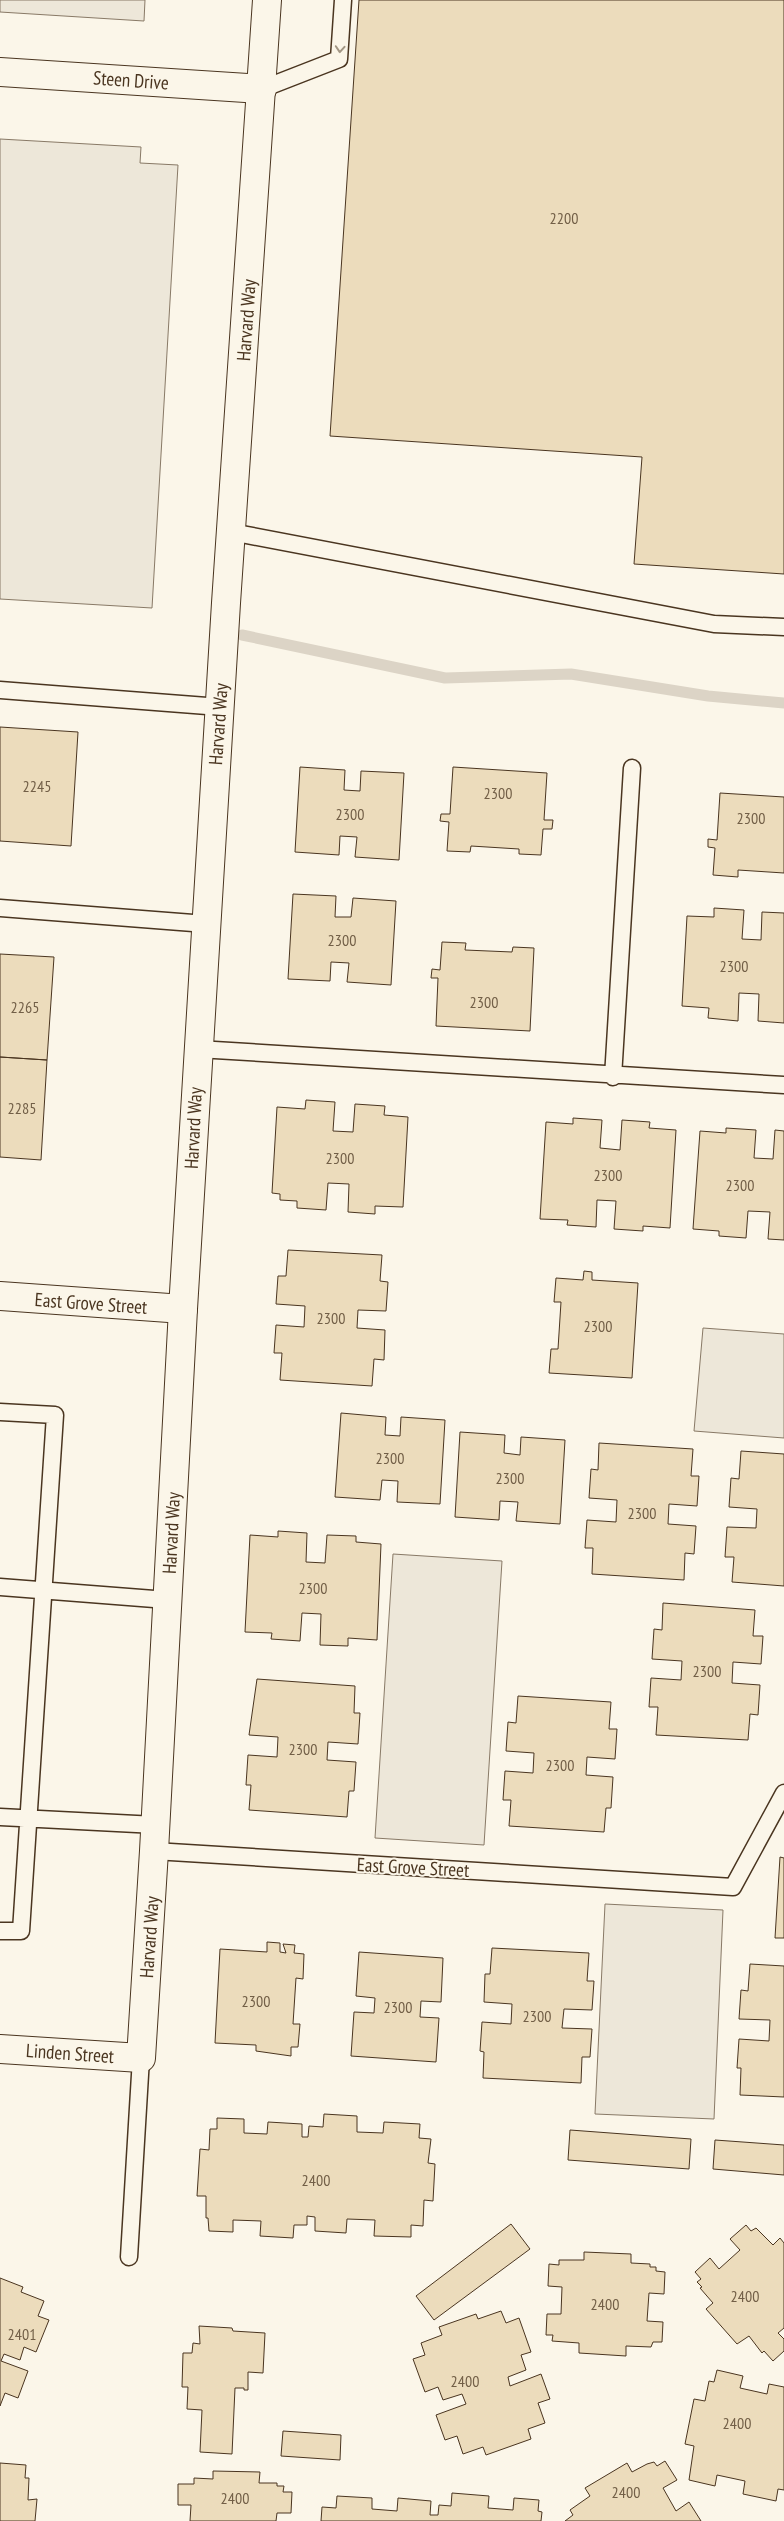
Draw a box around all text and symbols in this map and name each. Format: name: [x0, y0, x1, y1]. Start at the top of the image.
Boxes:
one-way arrow: [334, 45, 345, 53]
street label: Steen Drive: [92, 65, 170, 95]
house number: 2200: [550, 208, 578, 228]
street label: Harvard Way: [231, 277, 261, 362]
street label: Harvard Way: [203, 681, 233, 766]
house number: 2245: [23, 776, 51, 796]
house number: 2300: [484, 783, 512, 803]
house number: 2300: [336, 804, 364, 824]
house number: 2300: [737, 808, 765, 828]
house number: 2300: [328, 930, 356, 950]
house number: 2300: [720, 956, 748, 976]
house number: 2300: [470, 992, 498, 1012]
house number: 2265: [11, 997, 39, 1017]
street label: Harvard Way: [179, 1086, 207, 1170]
house number: 2285: [8, 1098, 36, 1118]
house number: 2300: [326, 1148, 354, 1168]
house number: 2300: [594, 1165, 622, 1185]
house number: 2300: [726, 1175, 754, 1195]
street label: East Grove Street: [34, 1287, 149, 1319]
house number: 2300: [317, 1308, 345, 1328]
house number: 2300: [584, 1316, 612, 1336]
house number: 2300: [376, 1448, 404, 1468]
house number: 2300: [496, 1468, 524, 1488]
street label: Harvard Way: [157, 1491, 185, 1575]
house number: 2300: [628, 1503, 656, 1523]
house number: 2300: [299, 1578, 327, 1598]
house number: 2300: [693, 1661, 721, 1681]
house number: 2300: [289, 1739, 317, 1759]
house number: 2300: [546, 1755, 574, 1775]
street label: East Grove Street: [356, 1852, 471, 1882]
street label: Harvard Way: [134, 1894, 164, 1979]
house number: 2300: [242, 1991, 270, 2011]
house number: 2300: [384, 1997, 412, 2017]
house number: 2300: [523, 2006, 551, 2026]
street label: Linden Street: [25, 2038, 116, 2068]
house number: 2400: [302, 2170, 330, 2190]
house number: 2400: [731, 2286, 759, 2306]
house number: 2400: [591, 2294, 619, 2314]
house number: 2401: [8, 2324, 36, 2344]
house number: 2400: [451, 2371, 479, 2391]
house number: 2400: [723, 2413, 751, 2433]
house number: 2400: [612, 2482, 640, 2502]
house number: 2400: [221, 2488, 249, 2508]

